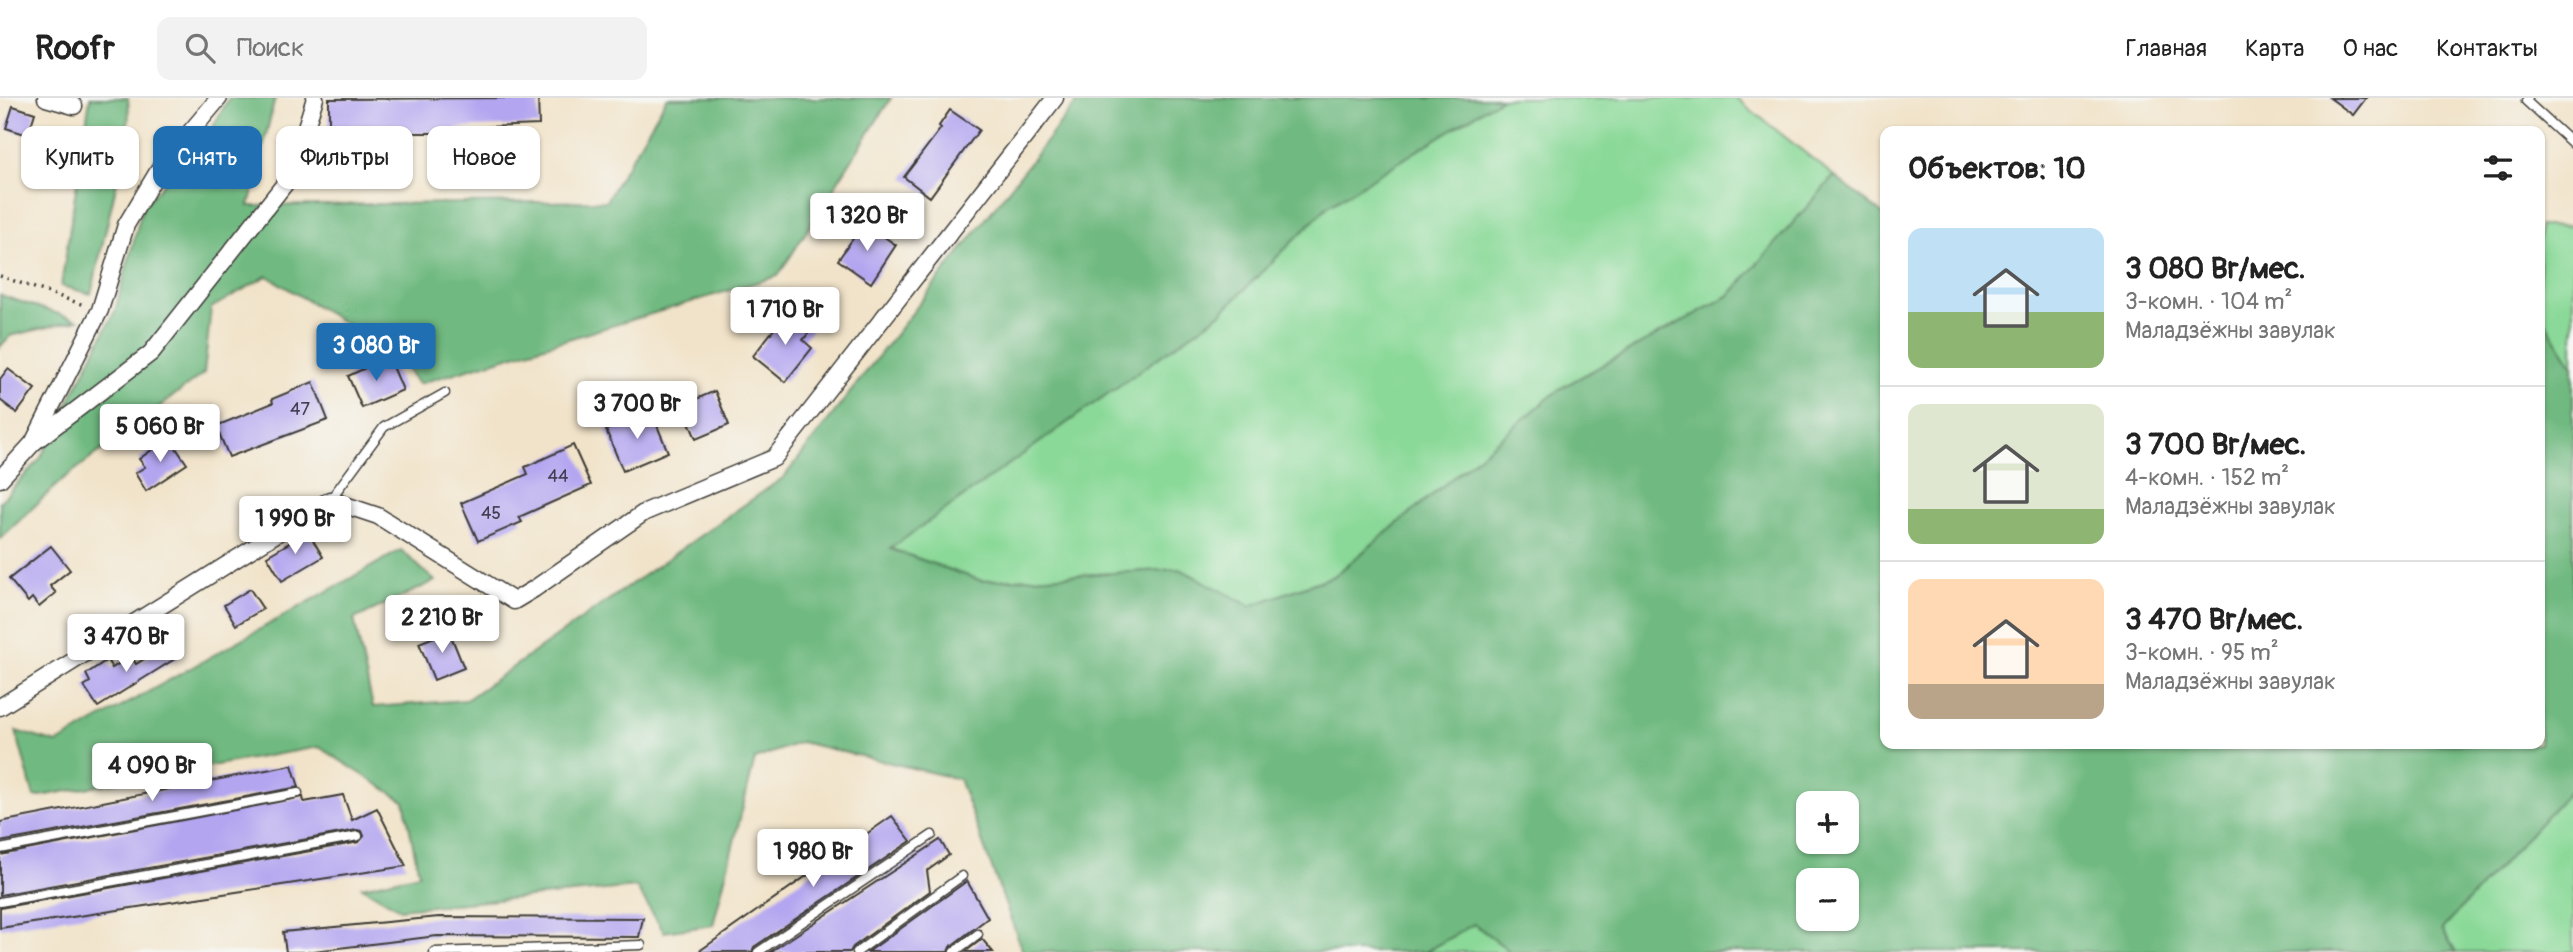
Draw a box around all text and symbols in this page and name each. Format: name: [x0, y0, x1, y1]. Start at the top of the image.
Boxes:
search box: [157, 17, 647, 80]
text: Roofr: [35, 28, 115, 69]
icon: search: [181, 29, 219, 67]
text: Поиск: [237, 32, 305, 64]
text: Главная: [2126, 34, 2207, 63]
text: Карта: [2245, 34, 2305, 63]
text: О нас: [2343, 34, 2398, 63]
text: Контакты: [2436, 34, 2538, 63]
chip: Купить: [21, 126, 139, 189]
chip: Снять: [153, 126, 262, 189]
chip: Фильтры: [276, 126, 413, 189]
chip: Новое: [427, 126, 540, 189]
icon: filters: [2479, 149, 2517, 187]
text: Объектов: 10: [1908, 150, 2086, 187]
pin: 1 320 Br: [795, 194, 939, 253]
text: 1 320 Br: [826, 201, 908, 230]
text: 3 080 Br/мес.: [2125, 250, 2306, 287]
icon: home: [1964, 256, 2048, 340]
text: 3-комн. · 104 m²: [2125, 287, 2292, 316]
pin: 1 710 Br: [713, 288, 857, 347]
text: 1 710 Br: [746, 295, 824, 324]
text: Маладзёжны завулак: [2125, 316, 2336, 345]
pin: 3 080 Br: [304, 324, 448, 383]
text: 3 080 Br: [332, 331, 420, 360]
pin: 3 700 Br: [565, 382, 709, 441]
text: 3 700 Br: [593, 389, 681, 418]
house number: 47: [290, 398, 310, 421]
pin: 5 060 Br: [88, 404, 232, 464]
text: 5 060 Br: [116, 412, 204, 441]
text: 3 700 Br/мес.: [2125, 426, 2306, 463]
icon: home: [1964, 432, 2048, 516]
text: 4-комн. · 152 m²: [2125, 463, 2289, 492]
house number: 44: [548, 465, 569, 488]
text: Маладзёжны завулак: [2125, 492, 2336, 521]
pin: 1 990 Br: [223, 496, 367, 556]
house number: 45: [481, 502, 501, 525]
text: 1 990 Br: [255, 504, 335, 533]
pin: 2 210 Br: [370, 596, 514, 655]
text: 3 470 Br/мес.: [2125, 601, 2303, 638]
text: 2 210 Br: [401, 603, 483, 632]
icon: home: [1964, 607, 2048, 691]
pin: 3 470 Br: [54, 614, 198, 674]
text: 3 470 Br: [83, 622, 169, 651]
text: 3-комн. · 95 m²: [2125, 638, 2279, 667]
text: Маладзёжны завулак: [2125, 667, 2336, 696]
pin: 4 090 Br: [80, 744, 224, 803]
text: 4 090 Br: [108, 751, 196, 780]
map controls: [1796, 791, 1859, 931]
button: +: [1796, 791, 1859, 854]
pin: 1 980 Br: [741, 830, 885, 889]
text: 1 980 Br: [773, 837, 853, 866]
button: −: [1796, 868, 1859, 931]

